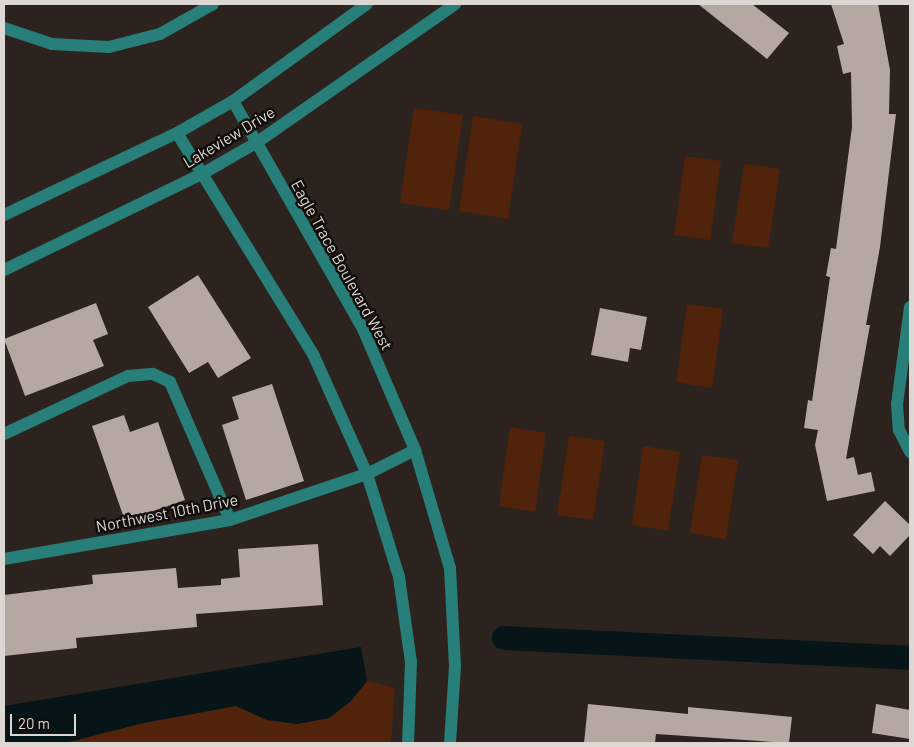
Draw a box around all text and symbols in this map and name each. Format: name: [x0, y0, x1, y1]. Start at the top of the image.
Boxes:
street label: Lakeview Drive: [180, 102, 278, 172]
street label: Eagle Trace Boulevard West: [287, 176, 397, 354]
street label: Northwest 10th Drive: [94, 490, 240, 536]
scale bar: [12, 704, 79, 736]
text: 20 m: [18, 714, 50, 732]

